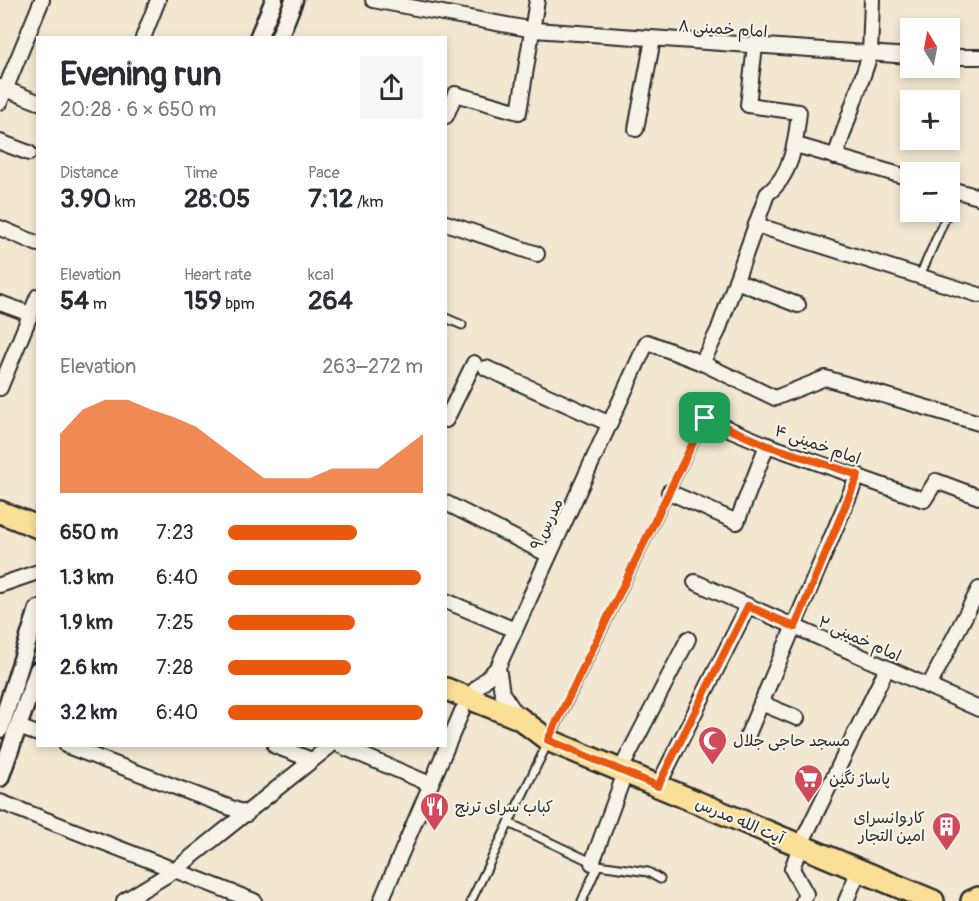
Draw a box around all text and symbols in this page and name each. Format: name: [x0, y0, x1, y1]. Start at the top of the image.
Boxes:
street label: امام خمینی ۸: [678, 16, 768, 44]
north arrow: [900, 18, 960, 78]
map controls: [900, 18, 960, 222]
text: Evening run: [60, 54, 221, 95]
button: share: [360, 56, 423, 119]
button: +: [900, 90, 960, 150]
text: 20:28 · 6 × 650 m: [60, 97, 216, 122]
button: −: [900, 162, 960, 222]
text: Distance: [60, 163, 119, 183]
text: Time: [184, 163, 217, 183]
text: Pace: [308, 163, 340, 183]
text: 3.90: [60, 183, 111, 215]
text: 28:05: [184, 183, 250, 215]
text: 7:12: [308, 183, 353, 215]
text: km: [111, 192, 136, 212]
text: /km: [353, 192, 384, 212]
text: Elevation: [60, 265, 121, 285]
text: Heart rate: [184, 265, 251, 285]
text: kcal: [308, 265, 334, 285]
text: 54: [60, 285, 89, 317]
text: 159: [184, 285, 222, 317]
text: 264: [308, 285, 353, 317]
text: m: [89, 294, 107, 314]
text: bpm: [222, 294, 255, 314]
text: Elevation: [60, 354, 136, 379]
text: 263–272 m: [322, 354, 423, 379]
pin: [679, 392, 730, 443]
icon: arrive: [688, 401, 721, 434]
street label: امام خمینی ۴: [771, 421, 863, 471]
street label: مدرس ۹: [526, 495, 568, 554]
text: 650 m: [60, 520, 118, 545]
text: 7:23: [156, 520, 194, 545]
text: 1.3 km: [60, 565, 114, 590]
text: 6:40: [156, 565, 198, 590]
text: 1.9 km: [60, 610, 113, 635]
text: 7:25: [156, 610, 194, 635]
street label: امام خمینی ۲: [814, 612, 904, 668]
text: 2.6 km: [60, 655, 118, 680]
text: 7:28: [156, 655, 193, 680]
text: 3.2 km: [60, 700, 117, 725]
text: 6:40: [156, 700, 198, 725]
mosque icon: مسجد حاجی جلال: [696, 724, 728, 766]
place label: مسجد حاجی جلال: [733, 731, 850, 751]
supermarket icon: پاساژ نگین: [792, 762, 824, 804]
place label: پاساژ نگین: [829, 769, 890, 789]
restaurant icon: کباب سرای ترنج: [418, 790, 450, 832]
street label: آیت الله مدرس: [692, 793, 788, 849]
place label: کباب سرای ترنج: [455, 797, 553, 817]
place label: کاروانسرای امین التجار: [854, 808, 925, 846]
building icon: کاروانسرای امین التجار: [930, 810, 962, 852]

